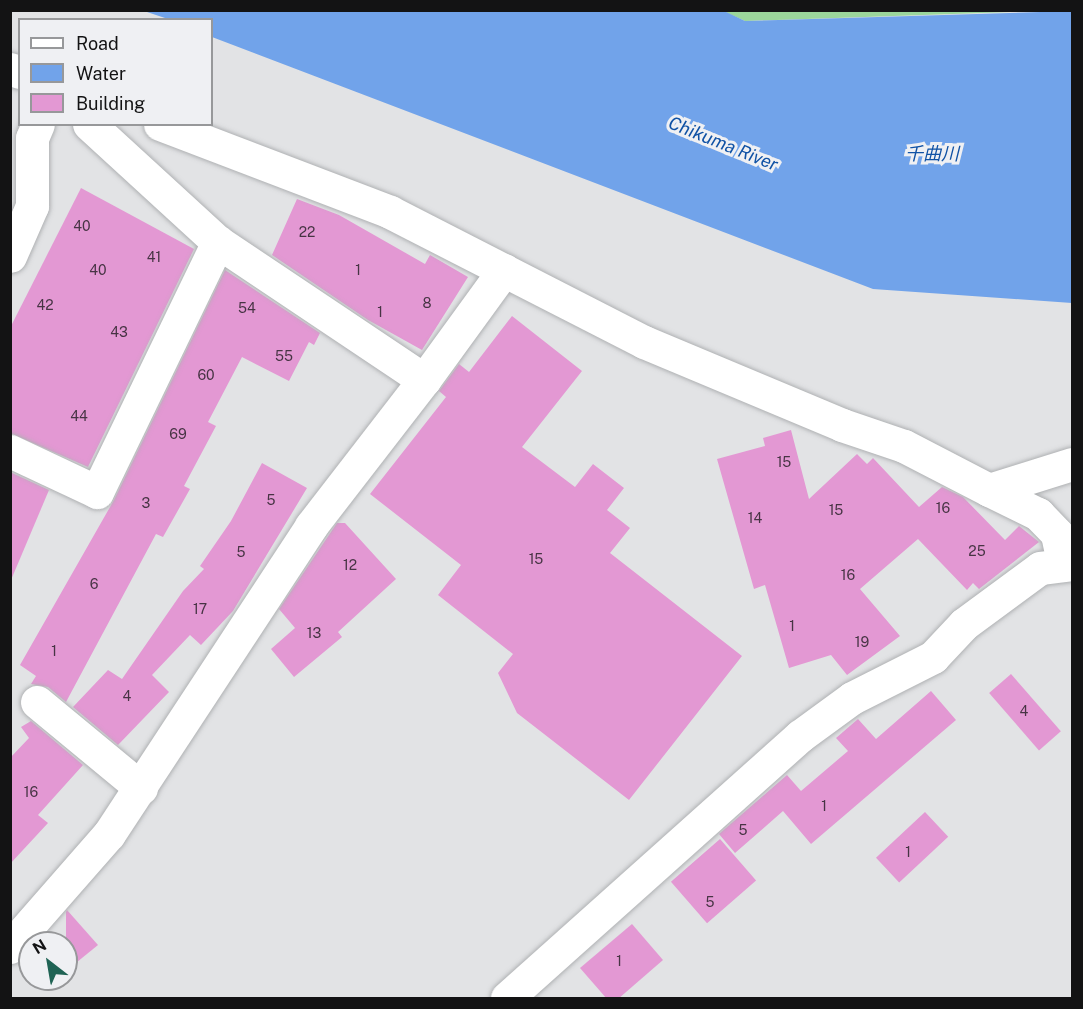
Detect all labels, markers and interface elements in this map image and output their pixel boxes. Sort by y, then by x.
legend [18,18,213,126]
text: Road [76,33,119,54]
text: Water [76,63,126,84]
text: Building [76,93,145,114]
water label: Chikuma River [665,112,781,176]
water label: 千曲川 [905,143,959,165]
house number: 40 [73,218,91,234]
house number: 22 [299,224,315,240]
house number: 41 [147,249,161,265]
house number: 40 [89,262,107,278]
house number: 1 [355,262,361,278]
house number: 8 [422,295,432,311]
house number: 42 [36,297,54,313]
house number: 54 [238,300,256,316]
house number: 1 [377,304,383,320]
house number: 43 [110,324,128,340]
house number: 55 [275,348,293,364]
house number: 60 [197,367,215,383]
house number: 44 [70,408,88,424]
house number: 69 [169,426,187,442]
house number: 15 [777,454,791,470]
house number: 5 [267,492,275,508]
house number: 3 [142,495,150,511]
house number: 16 [936,500,950,516]
house number: 15 [829,502,843,518]
house number: 14 [748,510,762,526]
house number: 25 [968,543,986,559]
house number: 5 [237,544,245,560]
house number: 15 [529,551,543,567]
house number: 12 [343,557,357,573]
house number: 16 [841,567,855,583]
house number: 6 [90,576,98,592]
house number: 17 [193,601,207,617]
house number: 1 [789,618,795,634]
house number: 13 [307,625,321,641]
house number: 19 [855,634,869,650]
house number: 1 [51,643,57,659]
house number: 4 [123,688,131,704]
house number: 4 [1020,703,1028,719]
house number: 16 [24,784,38,800]
house number: 1 [821,798,827,814]
house number: 5 [739,822,747,838]
house number: 1 [905,844,911,860]
house number: 5 [706,894,714,910]
north arrow [18,931,78,991]
text: N [29,935,50,958]
house number: 1 [616,953,622,969]

